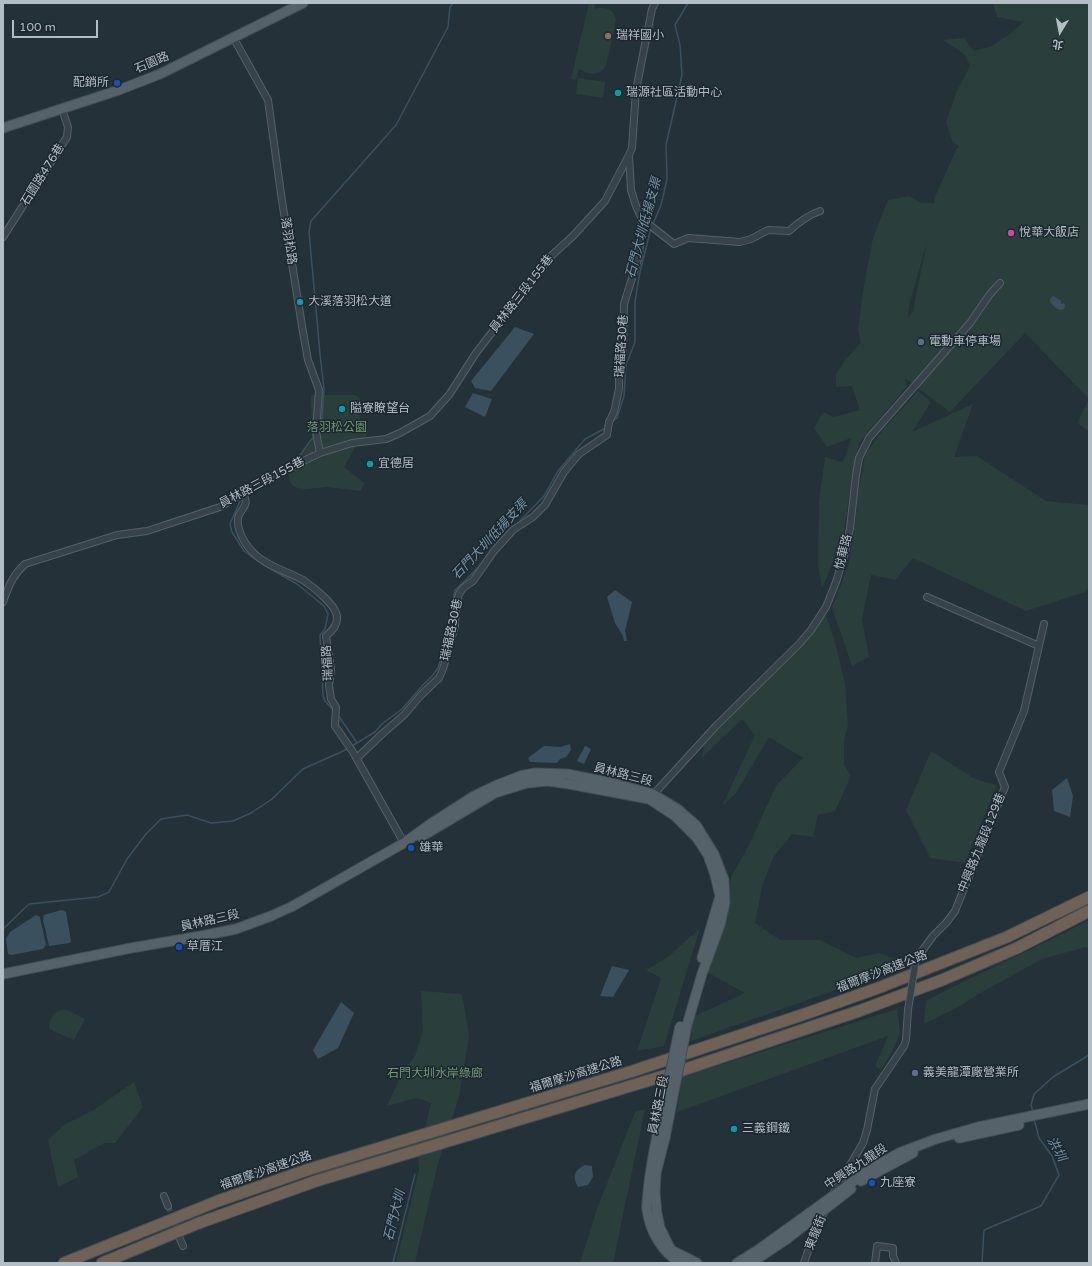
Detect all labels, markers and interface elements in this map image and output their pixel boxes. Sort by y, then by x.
scale bar [14,12,100,38]
north arrow [1040,12,1080,52]
text: 100 m [19,20,56,34]
place label: 瑞祥國小 [616,29,664,43]
marker: 瑞祥國小 [603,31,613,41]
text: 北 [1051,37,1064,52]
street label: 石園路 [133,49,171,77]
place label: 配銷所 [73,76,109,90]
marker: 配銷所 [112,78,122,88]
place label: 瑞源社區活動中心 [626,86,722,100]
marker: 瑞源社區活動中心 [613,88,623,98]
street label: 石園路476巷 [18,141,68,209]
water label: 石門大圳低揚支渠 [623,176,665,280]
street label: 落羽松路 [277,216,299,266]
place label: 悅華大飯店 [1019,226,1079,240]
marker: 悅華大飯店 [1006,228,1016,238]
street label: 員林路三段155巷 [487,252,557,336]
place label: 大溪落羽松大道 [308,295,392,309]
marker: 大溪落羽松大道 [295,297,305,307]
street label: 瑞福路30巷 [613,314,631,378]
place label: 電動車停車場 [929,335,1001,349]
marker: 電動車停車場 [916,337,926,347]
place label: 隘寮瞭望台 [350,402,410,416]
marker: 隘寮瞭望台 [337,404,347,414]
park label: 落羽松公園 [307,421,367,435]
street label: 員林路三段155巷 [217,454,307,512]
place label: 宜德居 [378,457,414,471]
marker: 宜德居 [365,459,375,469]
water label: 石門大圳低揚支渠 [449,497,531,583]
street label: 悅華路 [833,533,855,571]
street label: 瑞福路30巷 [438,598,466,662]
street label: 瑞福路 [320,645,336,681]
street label: 員林路三段 [592,761,654,789]
street label: 中興路九龍段129巷 [955,791,1009,895]
place label: 雄華 [419,841,443,855]
marker: 雄華 [406,843,416,853]
street label: 員林路三段 [179,907,241,935]
place label: 草厝江 [187,940,223,954]
marker: 草厝江 [174,942,184,952]
street label: 福爾摩沙高速公路 [835,948,929,996]
street label: 福爾摩沙高速公路 [528,1054,624,1096]
place label: 義美龍潭廠營業所 [923,1066,1019,1080]
park label: 石門大圳水岸綠廊 [387,1067,483,1081]
marker: 義美龍潭廠營業所 [910,1068,920,1078]
street label: 員林路三段 [646,1074,672,1136]
place label: 三義鋼鐵 [742,1122,790,1136]
marker: 三義鋼鐵 [729,1124,739,1134]
water label: 洪圳 [1043,1134,1069,1164]
street label: 中興路九龍段 [822,1141,890,1193]
street label: 福爾摩沙高速公路 [218,1149,314,1193]
place label: 九座寮 [880,1176,916,1190]
marker: 九座寮 [867,1178,877,1188]
water label: 石門大圳 [381,1189,409,1243]
street label: 東龍街 [803,1214,829,1252]

